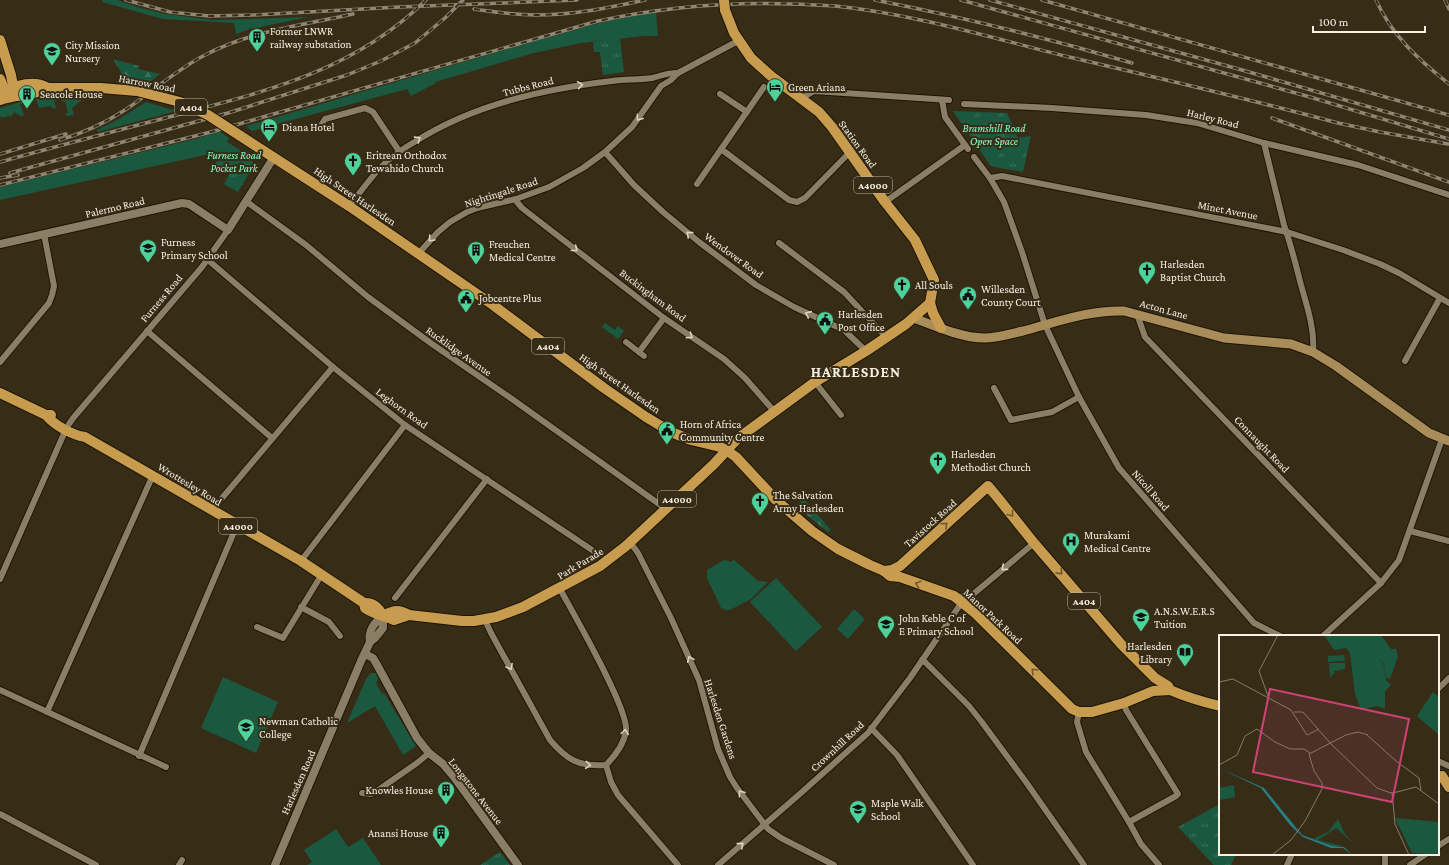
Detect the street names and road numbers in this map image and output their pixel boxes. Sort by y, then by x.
street label: Harrow Road [117,72,177,94]
street label: Tubbs Road [501,74,555,98]
road number: A404 [175,99,207,115]
street label: Harley Road [1185,106,1241,131]
street label: Station Road [837,118,879,170]
street label: High Street Harlesden [311,164,398,229]
street label: Nightingale Road [463,174,540,210]
road number: A4000 [854,177,892,193]
street label: Palermo Road [84,194,146,220]
street label: Minet Avenue [1197,198,1259,222]
street label: Wendover Road [702,230,766,280]
street label: Buckingham Road [617,266,689,325]
street label: Furness Road [138,271,185,324]
street label: Acton Lane [1139,297,1189,321]
street label: Rucklidge Avenue [423,324,494,379]
road number: A404 [532,338,564,354]
street label: High Street Harlesden [577,351,663,416]
street label: Leghorn Road [373,385,430,432]
street label: Connaught Road [1231,413,1292,476]
street label: Wrottesley Road [155,460,224,509]
street label: Nicoll Road [1130,467,1172,513]
road number: A4000 [658,491,696,507]
street label: Tavistock Road [901,496,959,550]
road number: A4000 [219,518,257,534]
street label: Park Parade [555,545,605,581]
street label: Manor Park Road [961,586,1025,646]
road number: A404 [1068,593,1100,609]
street label: Harlesden Gardens [702,678,740,760]
street label: Crownhill Road [808,718,866,774]
street label: Harlesden Road [278,748,318,816]
street label: Longstone Avenue [446,756,506,827]

